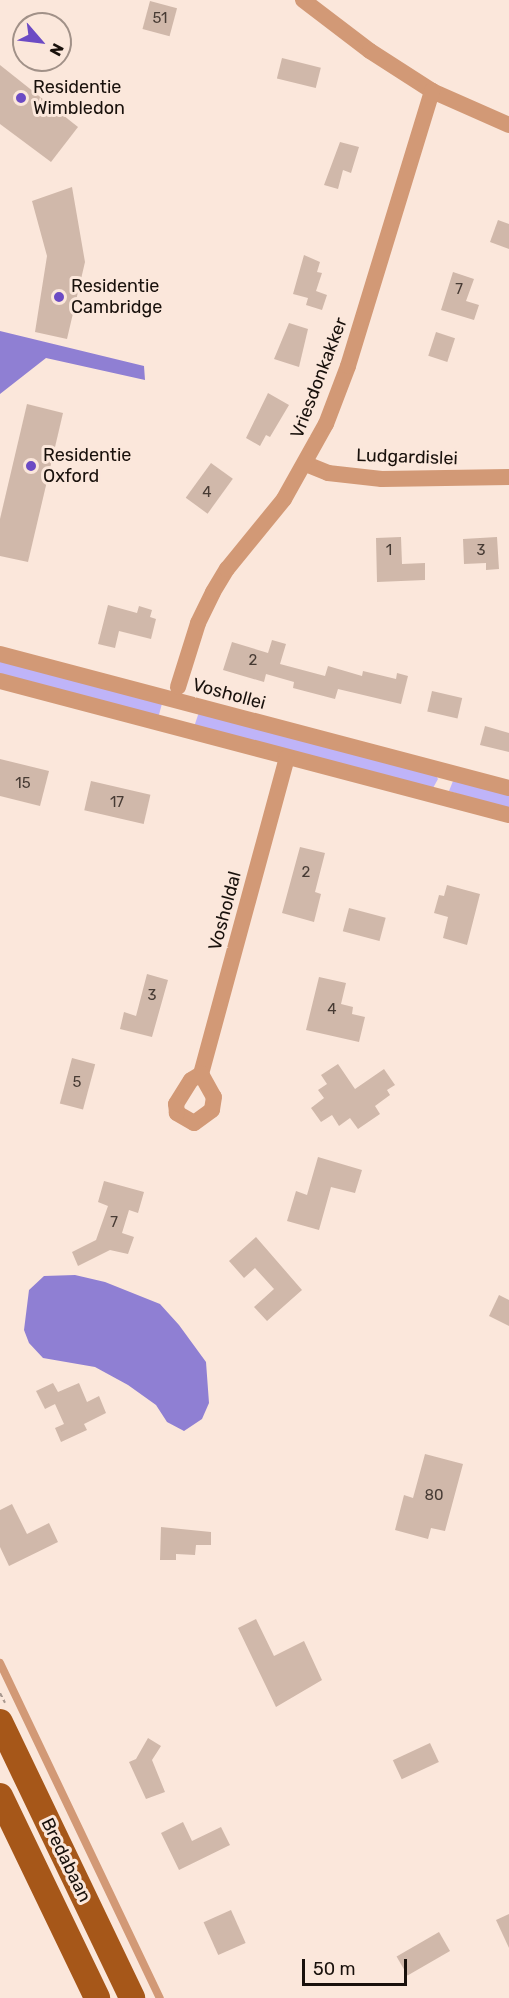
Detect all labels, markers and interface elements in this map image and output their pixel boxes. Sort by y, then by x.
house number: 51 [152,10,168,28]
north arrow [12,12,72,72]
text: N [45,40,68,59]
place label: Residentie Wimbledon [33,77,125,119]
marker: Residentie Wimbledon [14,91,28,105]
place label: Residentie Cambridge [71,276,162,318]
house number: 7 [455,281,463,299]
marker: Residentie Cambridge [52,290,66,304]
street label: Vriesdonkakker [286,315,352,441]
street label: Ludgardislei [356,444,458,470]
place label: Residentie Oxford [43,445,131,488]
marker: Residentie Oxford [24,459,38,473]
house number: 4 [202,484,212,502]
house number: 1 [386,542,392,560]
house number: 3 [476,542,486,560]
house number: 2 [249,652,257,670]
street label: Voshollei [190,674,268,714]
house number: 15 [15,775,31,793]
house number: 17 [110,794,124,812]
house number: 2 [302,864,310,882]
street label: Vosholdal [204,869,246,953]
house number: 3 [147,987,157,1005]
house number: 4 [327,1001,337,1019]
house number: 5 [73,1074,81,1092]
house number: 7 [110,1214,118,1232]
house number: 80 [424,1487,444,1505]
street label: Bredabaan [36,1814,96,1906]
scale bar [305,1947,410,1985]
text: 50 m [313,1958,356,1980]

